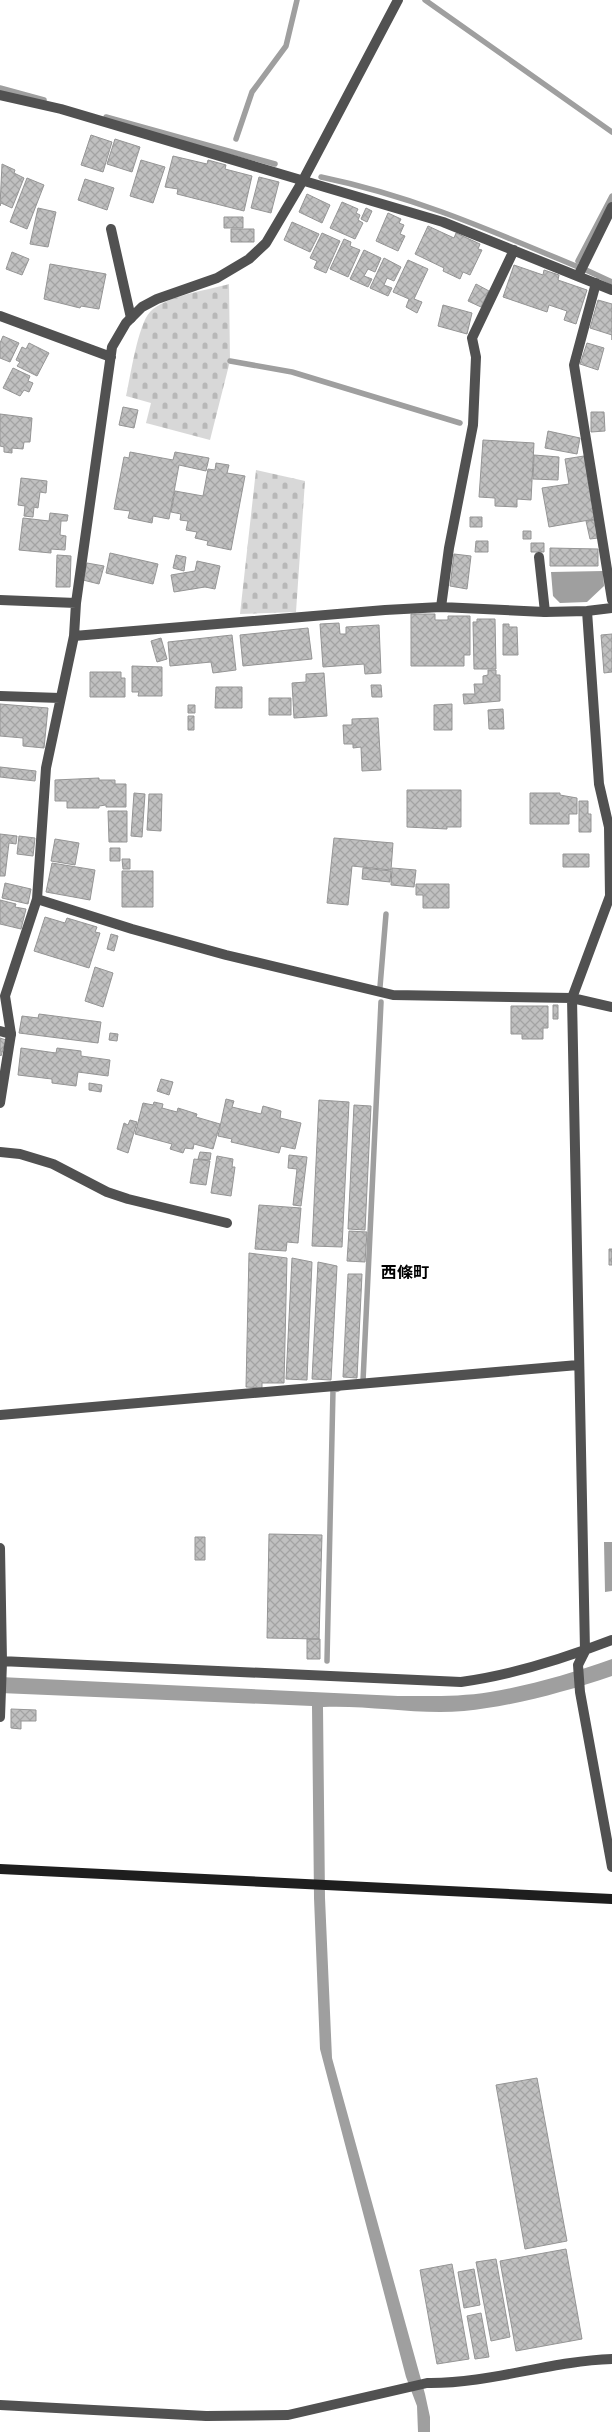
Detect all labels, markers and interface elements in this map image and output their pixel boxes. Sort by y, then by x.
district label: 西條町 [381,1264,429,1284]

